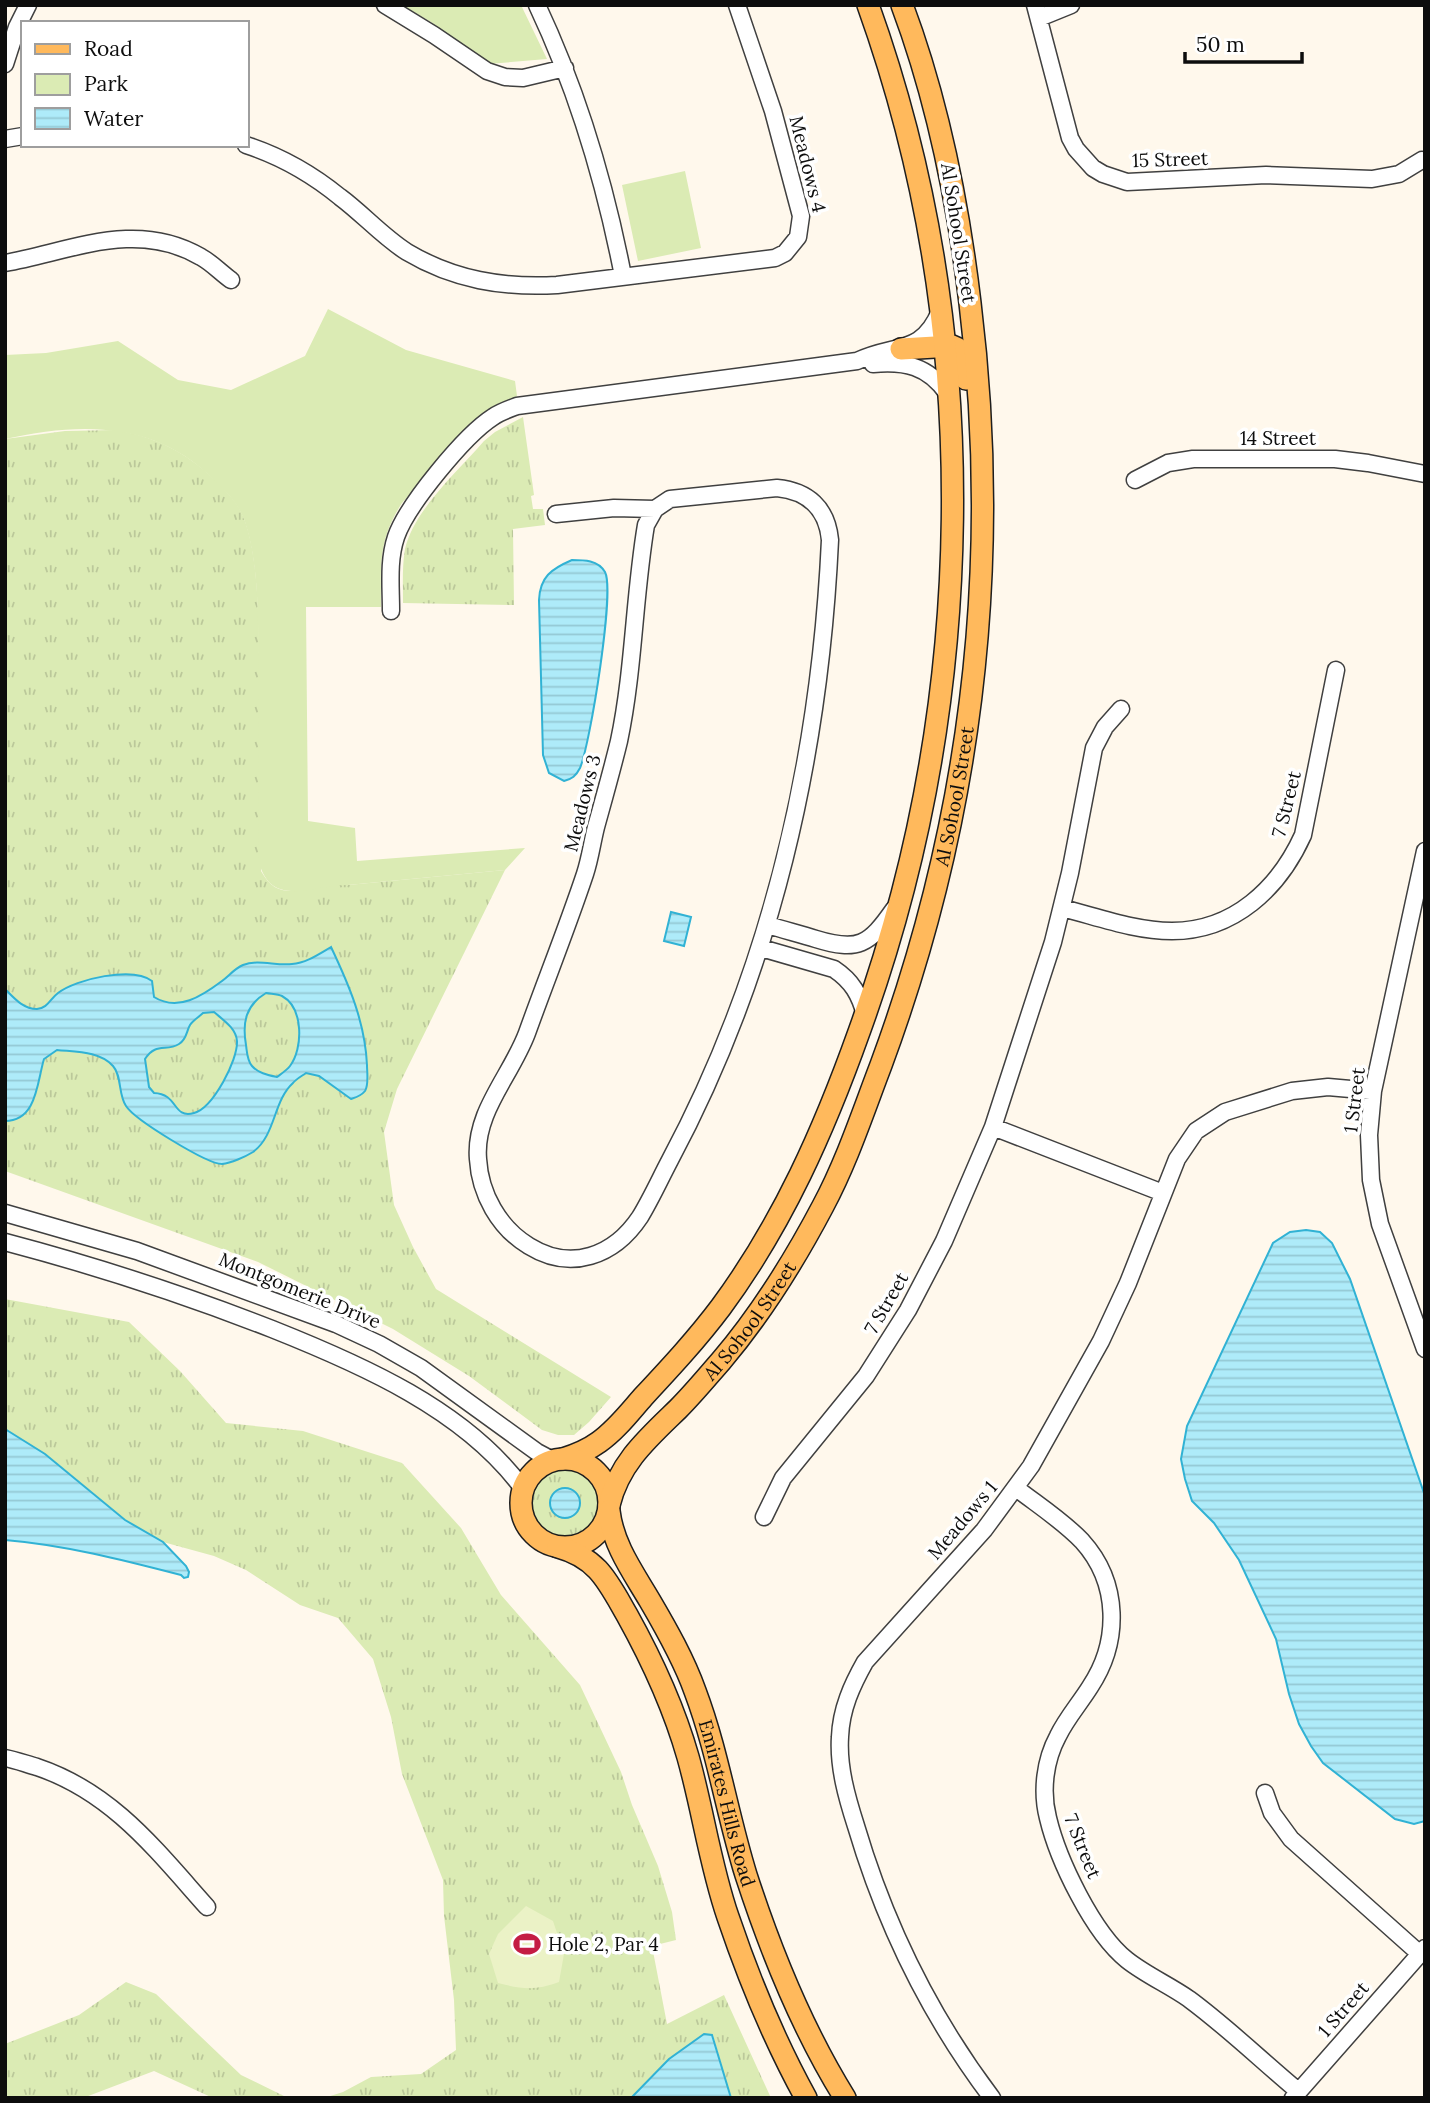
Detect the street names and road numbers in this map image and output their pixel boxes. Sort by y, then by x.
street label: Meadows 4 [784,113,832,215]
street label: 15 Street [1132,146,1209,172]
street label: Al Sohool Street [936,160,982,305]
street label: 14 Street [1240,426,1317,450]
street label: Al Sohool Street [929,724,979,869]
street label: Meadows 3 [558,752,606,854]
street label: 7 Street [1266,768,1306,840]
street label: 1 Street [1338,1065,1370,1134]
street label: Montgomerie Drive [216,1247,384,1333]
street label: Al Sohool Street [697,1256,801,1386]
street label: 7 Street [859,1267,914,1338]
street label: Meadows 1 [922,1476,1002,1564]
street label: Emirates Hills Road [693,1717,761,1890]
street label: 7 Street [1059,1810,1107,1882]
street label: 1 Street [1312,1976,1374,2042]

